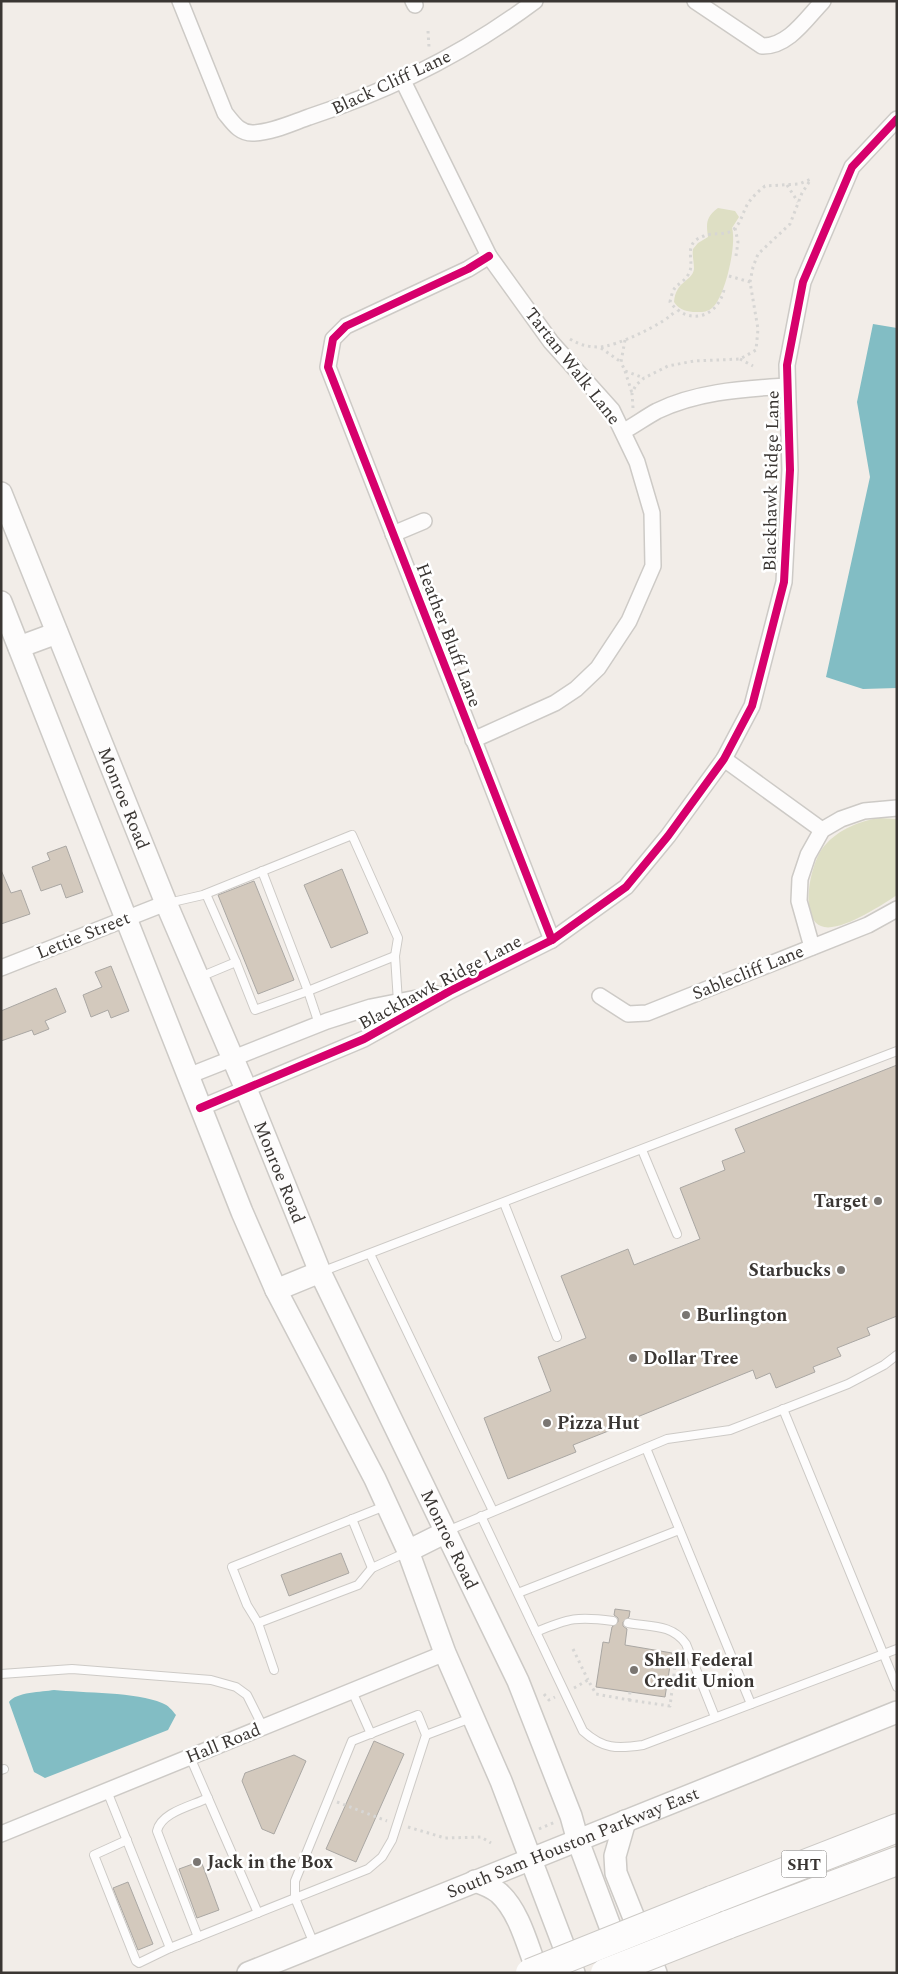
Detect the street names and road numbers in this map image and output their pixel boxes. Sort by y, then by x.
street label: Black Cliff Lane [327,43,455,122]
street label: Tartan Walk Lane [518,302,627,431]
street label: Blackhawk Ridge Lane [756,390,787,572]
street label: Heather Bluff Lane [409,559,488,711]
street label: Monroe Road [91,743,156,854]
street label: Lettie Street [32,904,134,967]
street label: Blackhawk Ridge Lane [354,928,527,1037]
street label: Sablecliff Lane [688,938,808,1007]
street label: Monroe Road [246,1117,312,1227]
street label: Monroe Road [413,1485,485,1594]
street label: Hall Road [182,1716,265,1771]
street label: South Sam Houston Parkway East [443,1780,703,1906]
road number: SHT [782,1850,826,1878]

